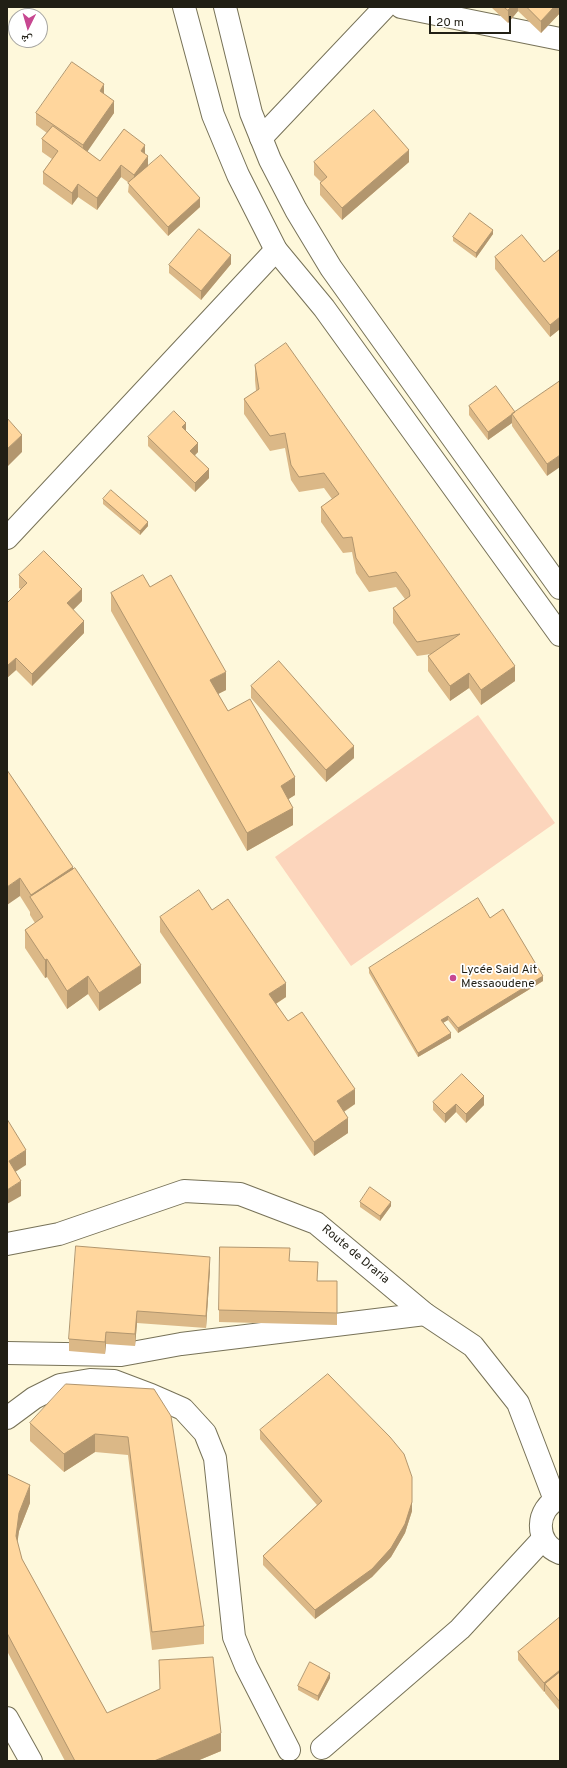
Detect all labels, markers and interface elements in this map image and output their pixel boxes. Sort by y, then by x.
north arrow [8,8,48,48]
scale bar [431,8,513,34]
text: 20 m [436,15,464,31]
text: ش [21,31,33,46]
place label: Lycée Said Ait Messaoudene [461,964,537,992]
marker: Lycée Said Ait Messaoudene [448,973,458,983]
street label: Route de Draria [318,1223,392,1287]

